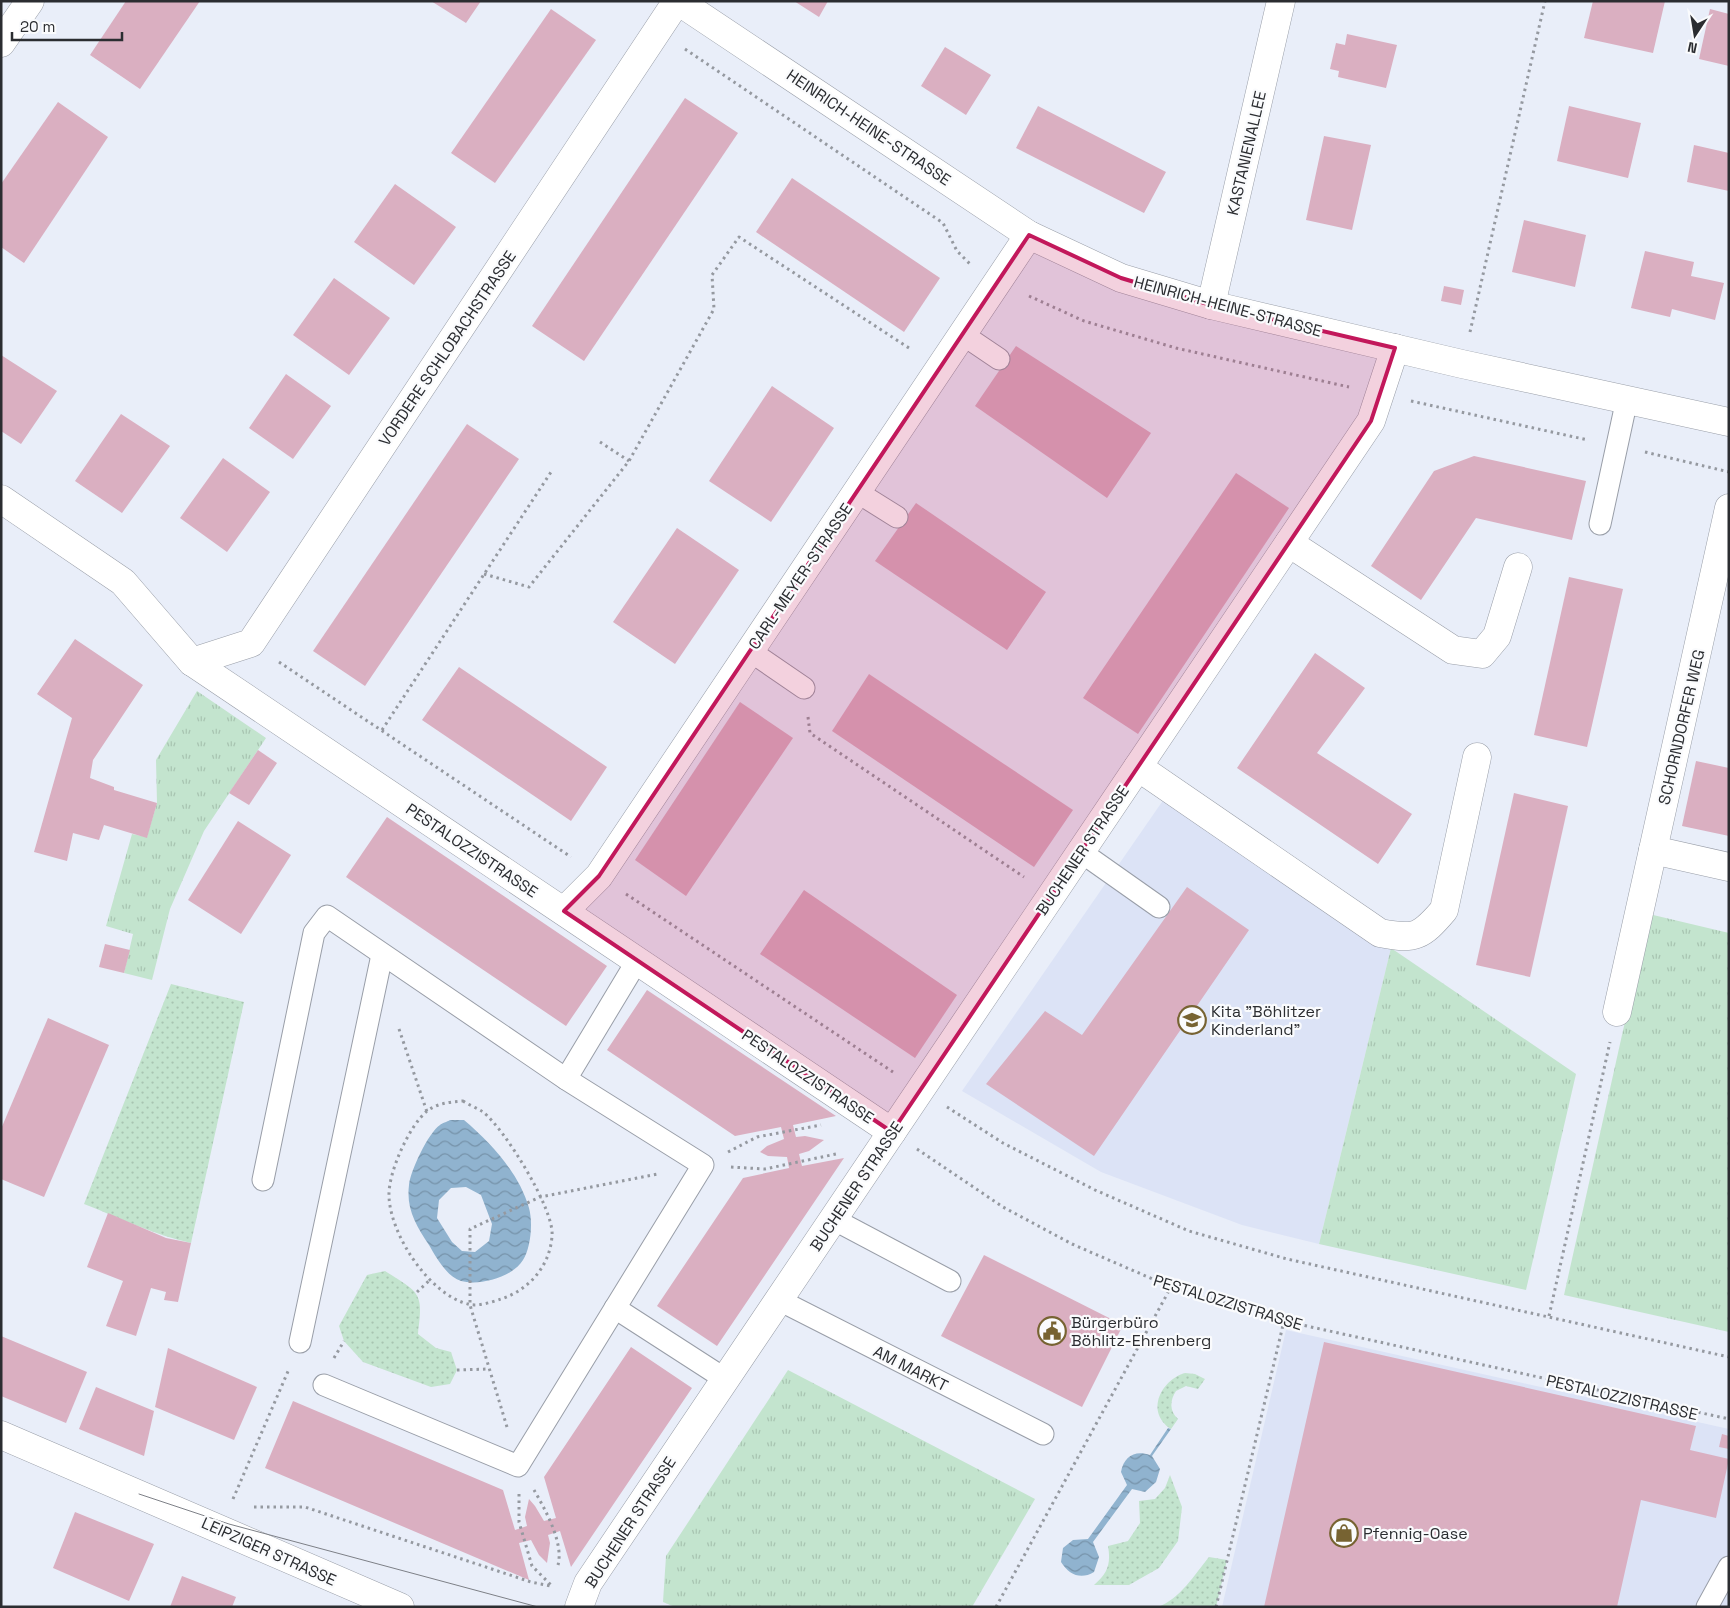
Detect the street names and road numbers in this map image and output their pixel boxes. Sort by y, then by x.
street label: HEINRICH-HEINE-STRASSE [783,65,955,190]
street label: KASTANIENALLEE [1222,89,1271,217]
street label: VORDERE SCHLOBACHSTRASSE [374,247,521,450]
street label: HEINRICH-HEINE-STRASSE [1132,271,1324,342]
street label: CARL-MEYER-STRASSE [744,499,857,654]
street label: SCHORNDORFER WEG [1653,647,1710,807]
street label: BUCHENER STRASSE [1031,781,1134,919]
street label: PESTALOZZISTRASSE [402,798,542,902]
street label: PESTALOZZISTRASSE [738,1024,878,1128]
street label: BUCHENER STRASSE [805,1117,908,1255]
street label: PESTALOZZISTRASSE [1151,1270,1305,1335]
street label: AM MARKT [870,1341,952,1396]
street label: PESTALOZZISTRASSE [1544,1370,1700,1425]
street label: BUCHENER STRASSE [580,1453,681,1592]
street label: LEIPZIGER STRASSE [198,1512,339,1591]

